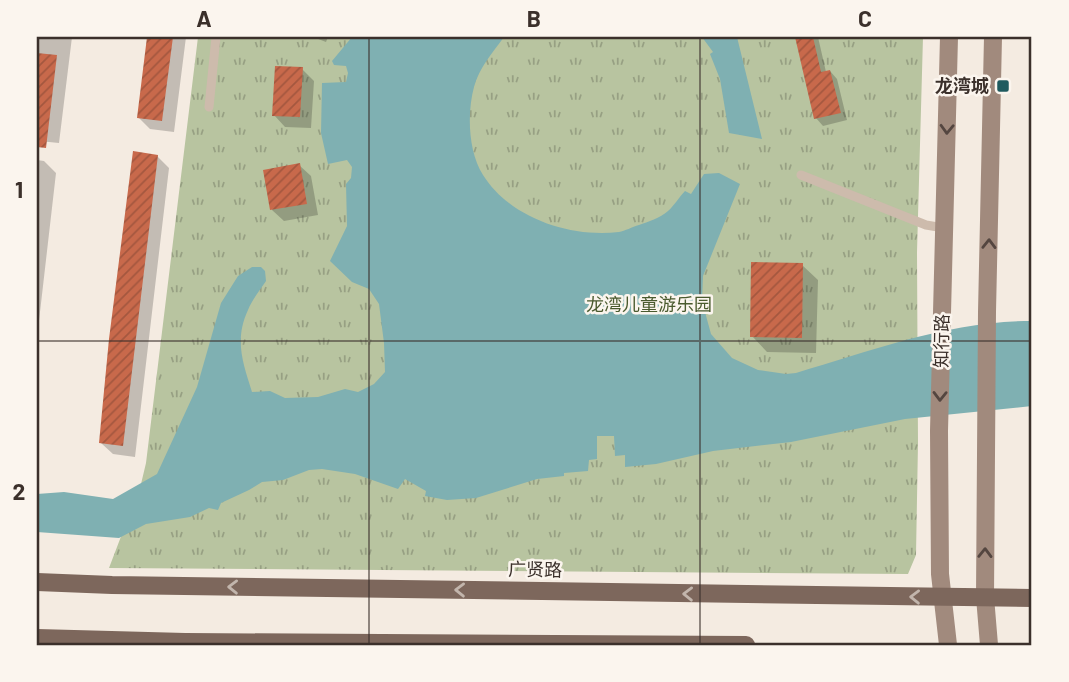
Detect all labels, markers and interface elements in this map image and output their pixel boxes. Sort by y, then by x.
text: A [196,4,212,32]
text: B [527,4,541,32]
text: C [858,4,872,32]
place label: 龙湾城 [935,74,989,96]
marker: 龙湾城 [995,78,1011,94]
one-way arrow [939,124,954,135]
text: 1 [15,175,23,203]
one-way arrow [981,238,996,249]
park label: 龙湾儿童游乐园 [586,293,712,315]
street label: 知行路 [930,314,952,368]
one-way arrow [933,390,948,401]
text: 2 [13,477,25,505]
one-way arrow [977,547,993,557]
street label: 广贤路 [508,558,562,580]
one-way arrow [227,579,237,595]
one-way arrow [454,582,465,598]
one-way arrow [682,586,693,601]
one-way arrow [909,589,920,605]

